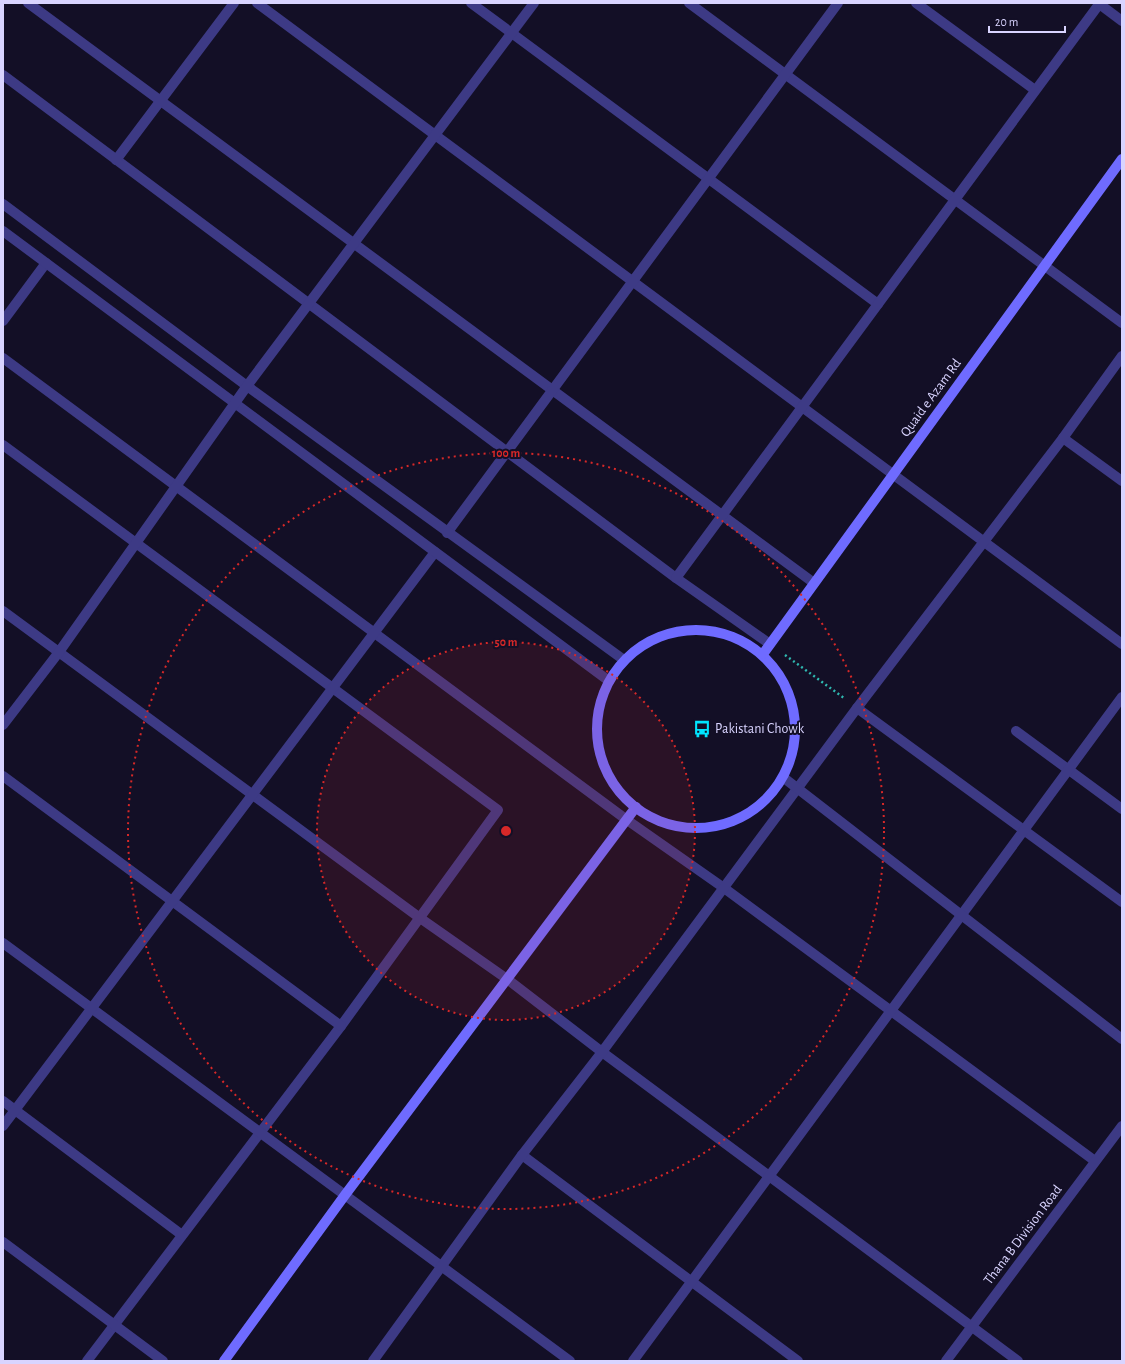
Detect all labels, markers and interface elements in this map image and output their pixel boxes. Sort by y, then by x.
scale bar [989,8,1065,34]
text: 20 m [995,16,1018,28]
street label: Quaid e Azam Rd [898,356,964,440]
text: 100 m [492,447,520,459]
text: 50 m [495,636,518,648]
bus stop icon: Pakistani Chowk [692,719,712,739]
place label: Pakistani Chowk [715,722,805,736]
centre of rings [499,824,513,838]
street label: Thana B Division Road [981,1183,1065,1287]

